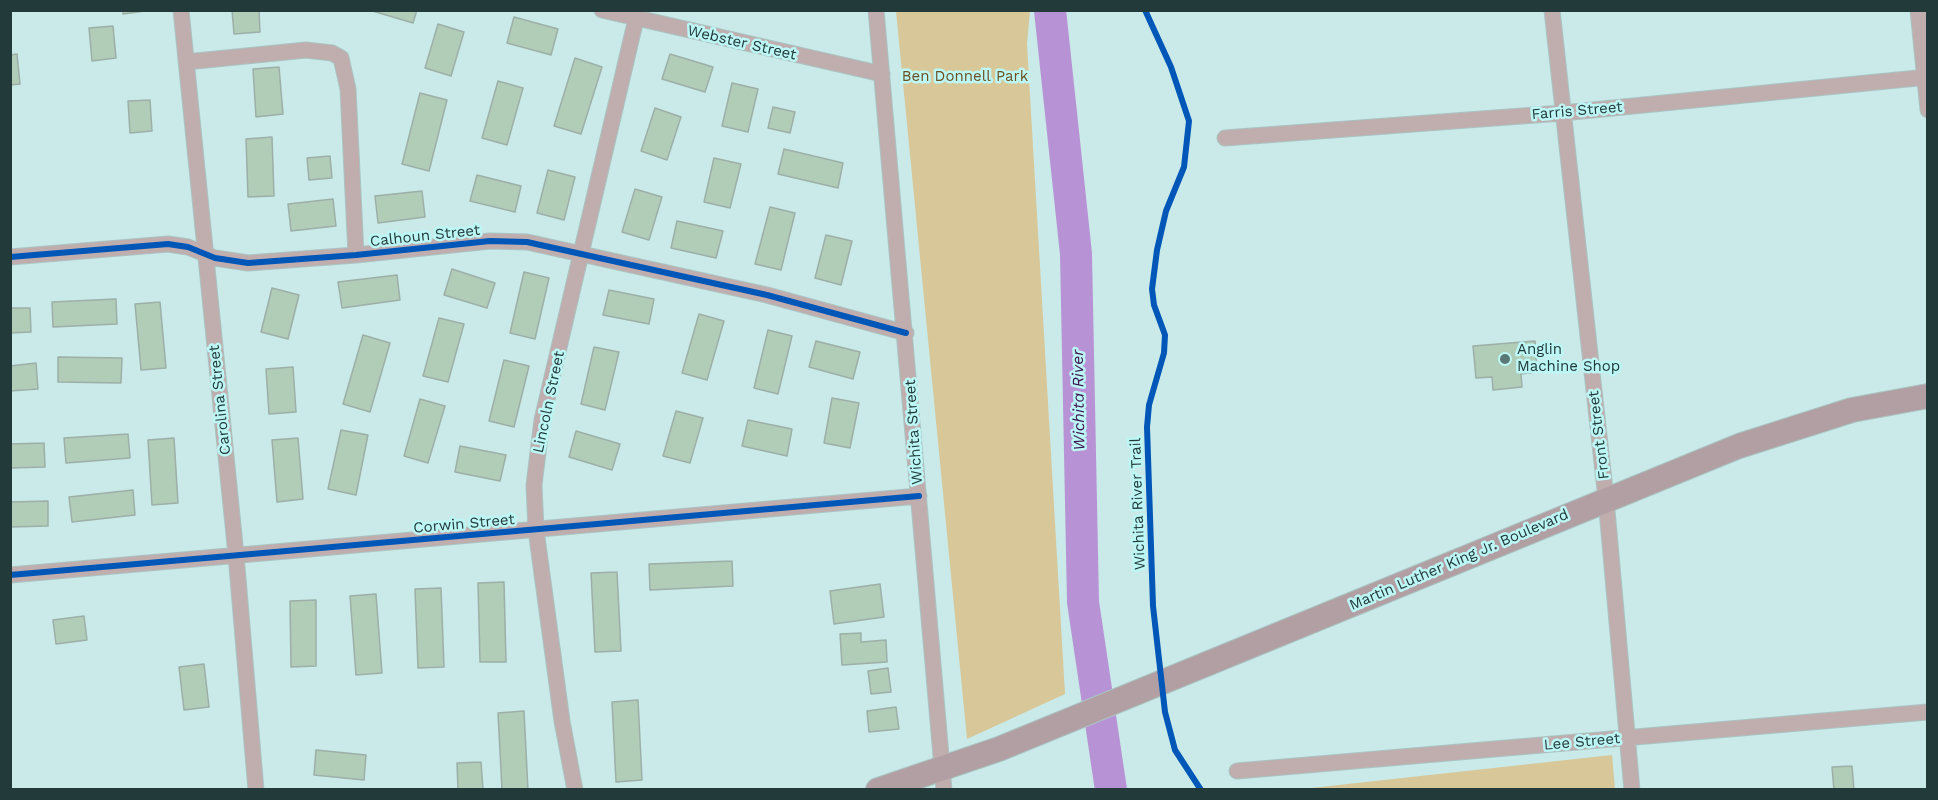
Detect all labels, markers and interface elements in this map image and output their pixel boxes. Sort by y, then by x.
street label: Webster Street [686,22,798,64]
park label: Ben Donnell Park [902,68,1028,86]
street label: Farris Street [1531,98,1623,124]
street label: Calhoun Street [369,221,481,251]
place label: Anglin Machine Shop [1517,341,1620,376]
street label: Carolina Street [205,344,235,456]
street label: Lincoln Street [529,349,569,455]
water label: Wichita River [1069,349,1089,451]
marker: Anglin Machine Shop [1498,352,1512,366]
street label: Wichita Street [901,379,927,485]
street label: Front Street [1585,390,1613,480]
street label: Wichita River Trail [1127,437,1149,571]
street label: Martin Luther King Jr. Boulevard [1347,506,1571,614]
street label: Corwin Street [413,511,515,537]
street label: Lee Street [1543,730,1621,754]

